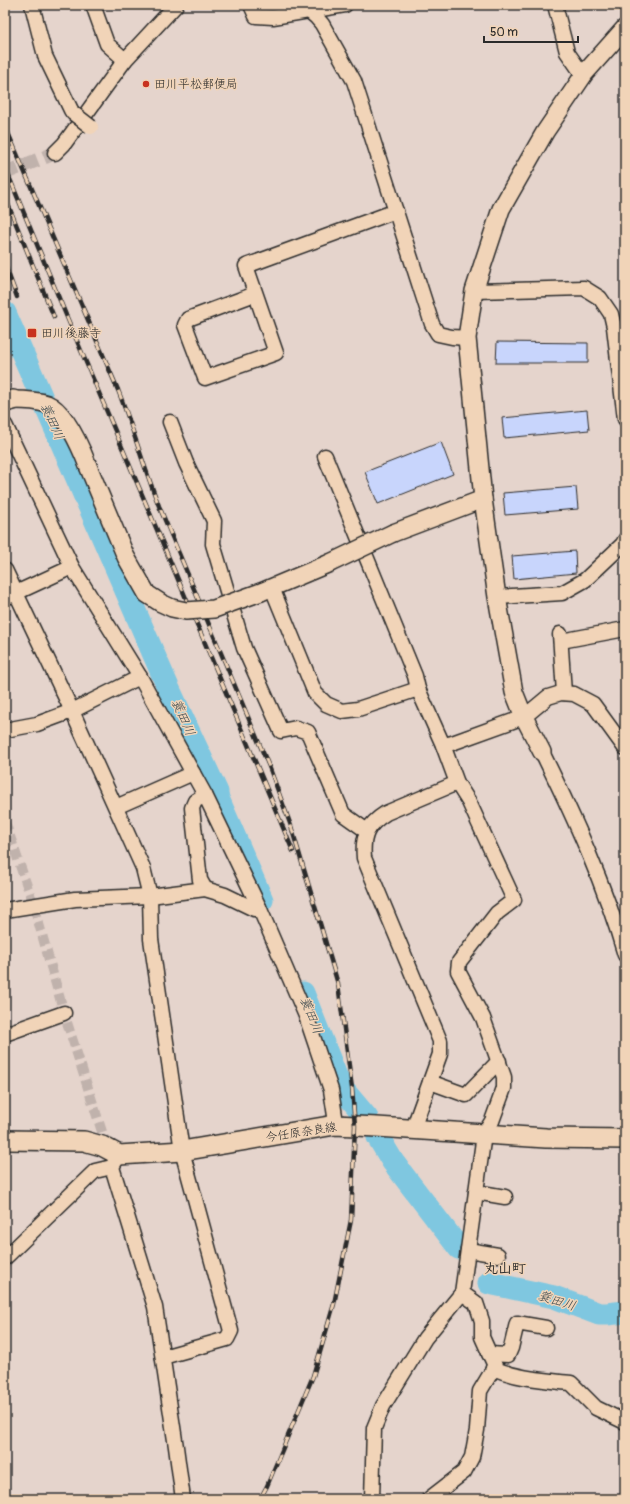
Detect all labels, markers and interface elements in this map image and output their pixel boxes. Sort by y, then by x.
scale bar [484,18,578,44]
text: 50 m [490,25,518,40]
place label: 田川平松郵便局 [154,77,238,92]
marker: 田川平松郵便局 [141,79,151,89]
place label: 田川後藤寺 [41,326,101,341]
marker: 田川後藤寺 [26,327,38,339]
water label: 蓑田川 [37,400,67,442]
water label: 蓑田川 [168,696,198,738]
water label: 蓑田川 [296,994,326,1036]
street label: 今任原奈良線 [264,1119,338,1146]
district label: 丸山町 [484,1260,526,1277]
water label: 蓑田川 [536,1288,578,1314]

